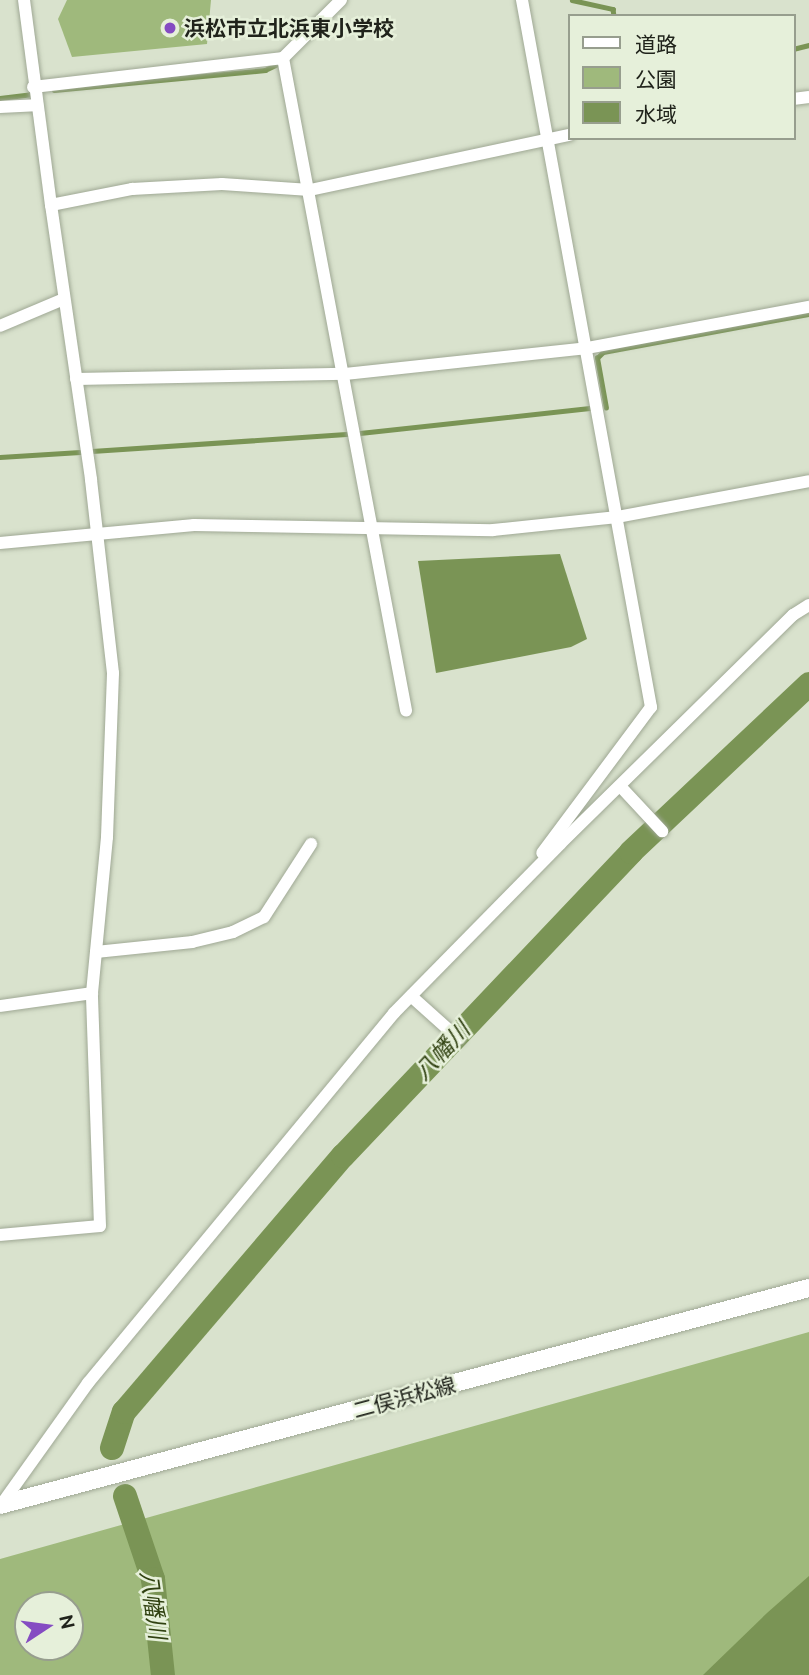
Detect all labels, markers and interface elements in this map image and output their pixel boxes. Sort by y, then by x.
legend [568,14,795,140]
place label: 浜松市立北浜東小学校 [184,15,394,41]
marker: 浜松市立北浜東小学校 [162,20,178,36]
text: 道路 [635,32,677,56]
text: 公園 [635,67,677,91]
text: 水域 [635,102,677,126]
water label: 八幡川 [408,1016,476,1086]
street label: 二俣浜松線 [350,1371,458,1423]
water label: 八幡川 [135,1569,171,1641]
north arrow [14,1591,84,1661]
text: N [55,1612,80,1631]

